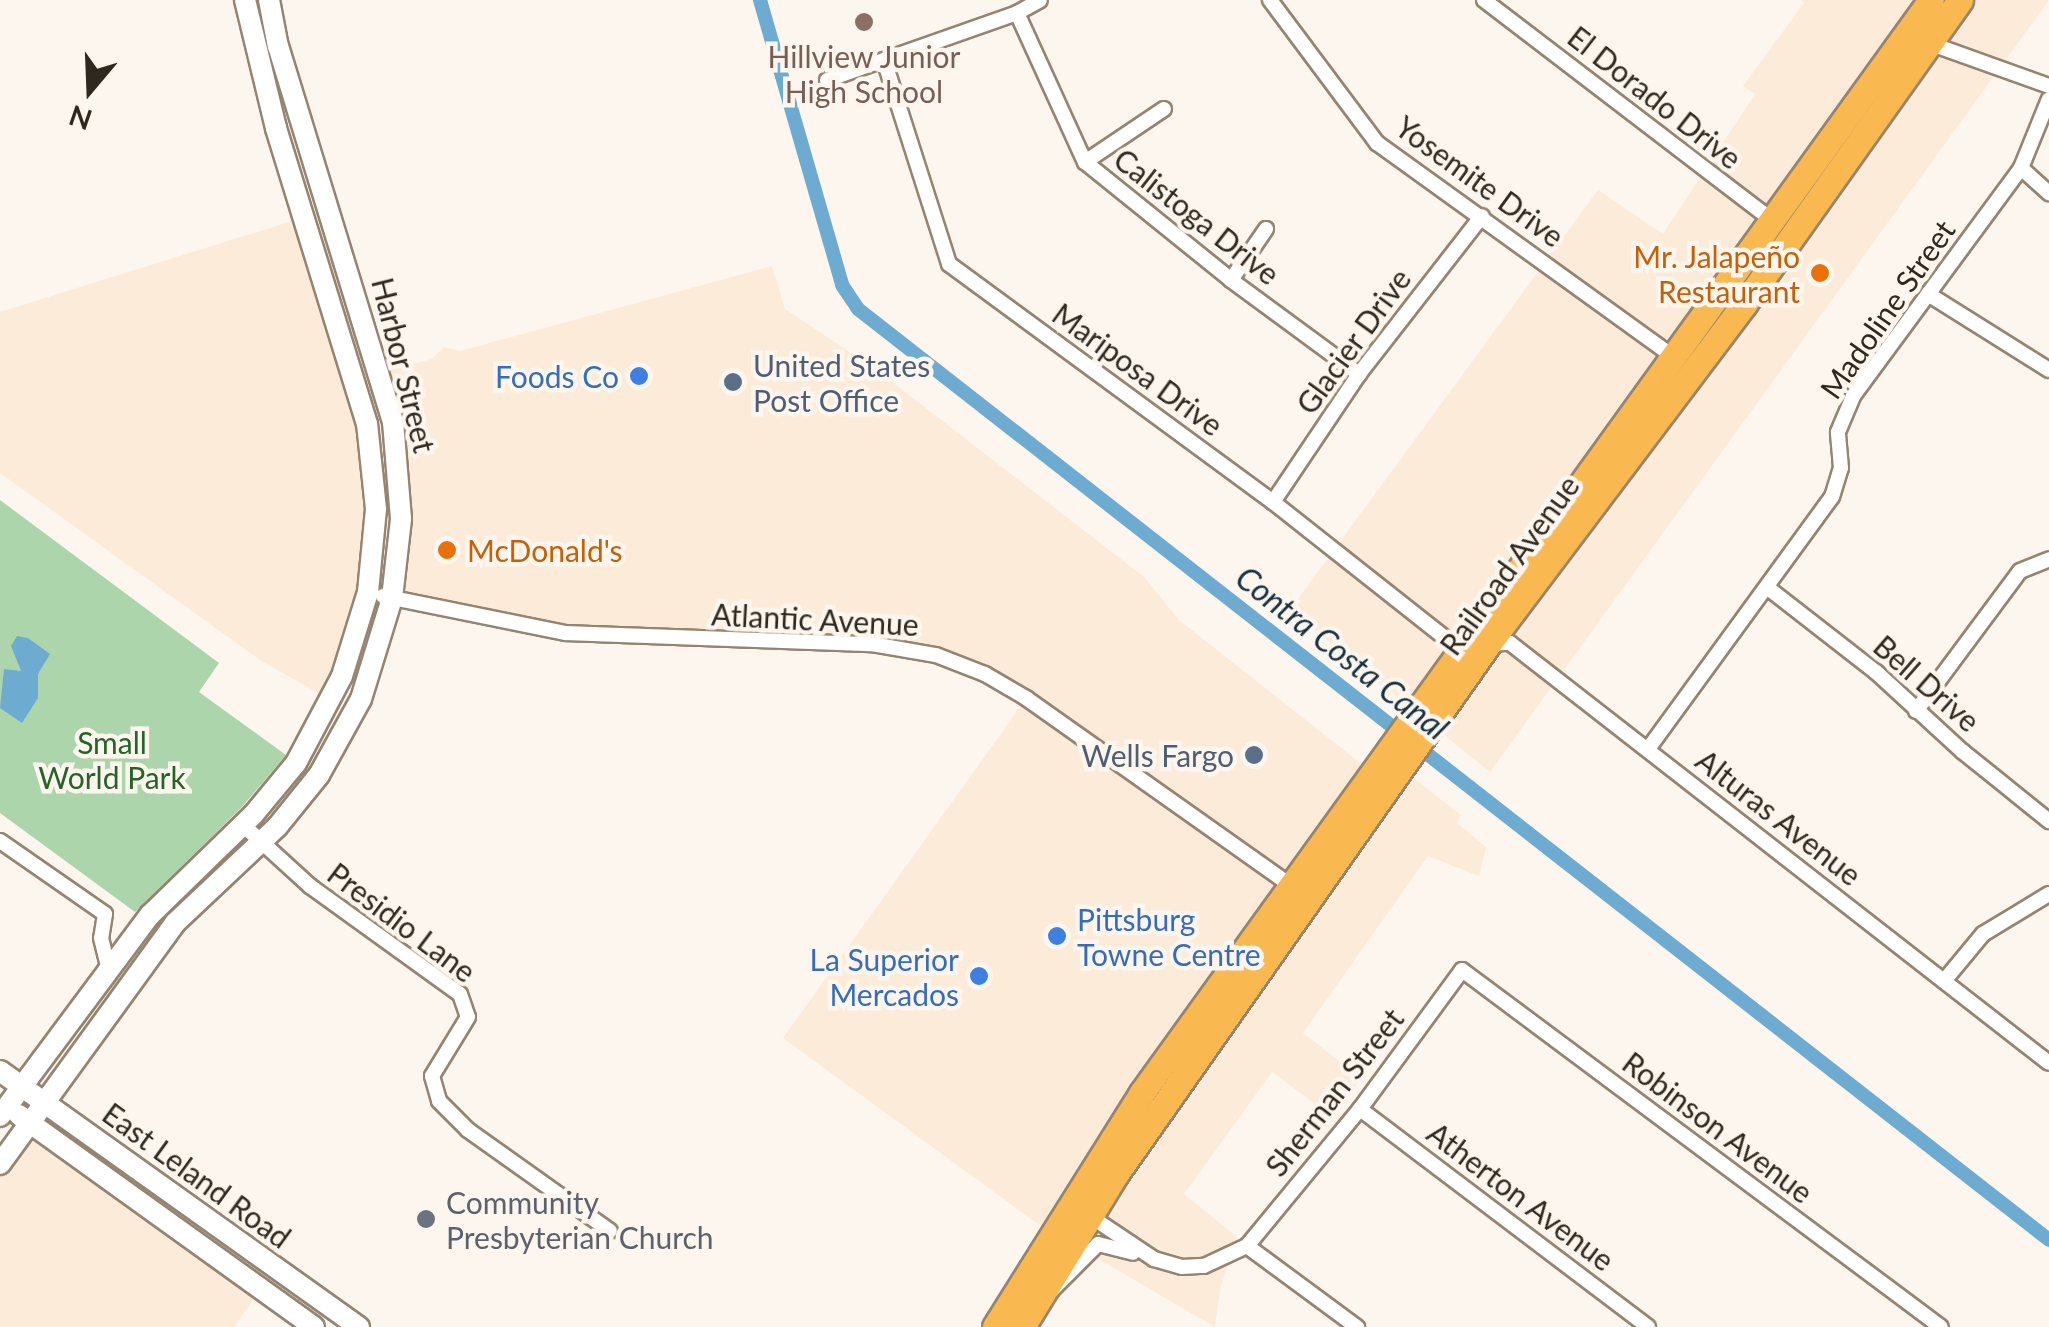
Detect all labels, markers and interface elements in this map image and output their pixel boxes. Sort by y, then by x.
marker: Hillview Junior High School [853,11,875,33]
street label: El Dorado Drive [1561,18,1749,176]
place label: Hillview Junior High School [767,38,961,108]
north arrow [40,40,140,140]
text: N [65,99,96,138]
street label: Yosemite Drive [1389,108,1571,254]
street label: Calistoga Drive [1107,140,1287,292]
street label: Madoline Street [1812,213,1962,405]
place label: Mr. Jalapeño Restaurant [1632,238,1800,308]
street label: Glacier Drive [1288,261,1418,421]
marker: Mr. Jalapeño Restaurant [1809,262,1831,284]
street label: Harbor Street [365,273,443,457]
street label: Mariposa Drive [1046,295,1230,443]
place label: United States Post Office [753,347,930,418]
place label: Foods Co [495,358,619,394]
marker: Foods Co [628,365,650,387]
marker: United States Post Office [722,371,744,393]
street label: Railroad Avenue [1432,468,1586,662]
place label: McDonald's [467,532,623,568]
marker: McDonald's [436,539,458,561]
water label: Contra Costa Canal [1228,558,1456,748]
street label: Atlantic Avenue [710,596,920,642]
street label: Bell Drive [1867,627,1987,739]
park label: Small World Park [38,724,186,794]
place label: Wells Fargo [1081,737,1234,773]
street label: Alturas Avenue [1689,741,1869,893]
marker: Wells Fargo [1243,744,1265,766]
street label: Presidio Lane [321,855,483,989]
place label: Pittsburg Towne Centre [1077,901,1261,972]
marker: Pittsburg Towne Centre [1046,925,1068,947]
place label: La Superior Mercados [810,941,959,1012]
marker: La Superior Mercados [968,965,990,987]
street label: Sherman Street [1257,1001,1411,1183]
street label: Robinson Avenue [1616,1044,1820,1210]
street label: East Leland Road [96,1095,298,1255]
street label: Atherton Avenue [1420,1114,1622,1278]
place label: Community Presbyterian Church [446,1184,714,1254]
marker: Community Presbyterian Church [415,1208,437,1230]

